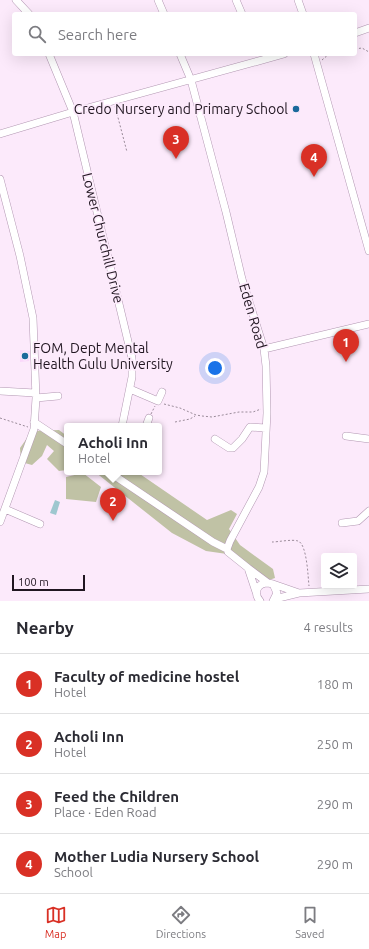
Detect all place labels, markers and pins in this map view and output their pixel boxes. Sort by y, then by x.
place label: Credo Nursery and Primary School [74,101,288,117]
marker: Credo Nursery and Primary School [291,104,301,114]
pin: 3 [163,126,189,159]
pin: 4 [301,144,327,177]
pin: 1 [333,329,359,362]
place label: FOM, Dept Mental Health Gulu University [33,340,173,372]
marker: FOM, Dept Mental Health Gulu University [20,351,30,361]
pin: 2 [100,488,126,521]

